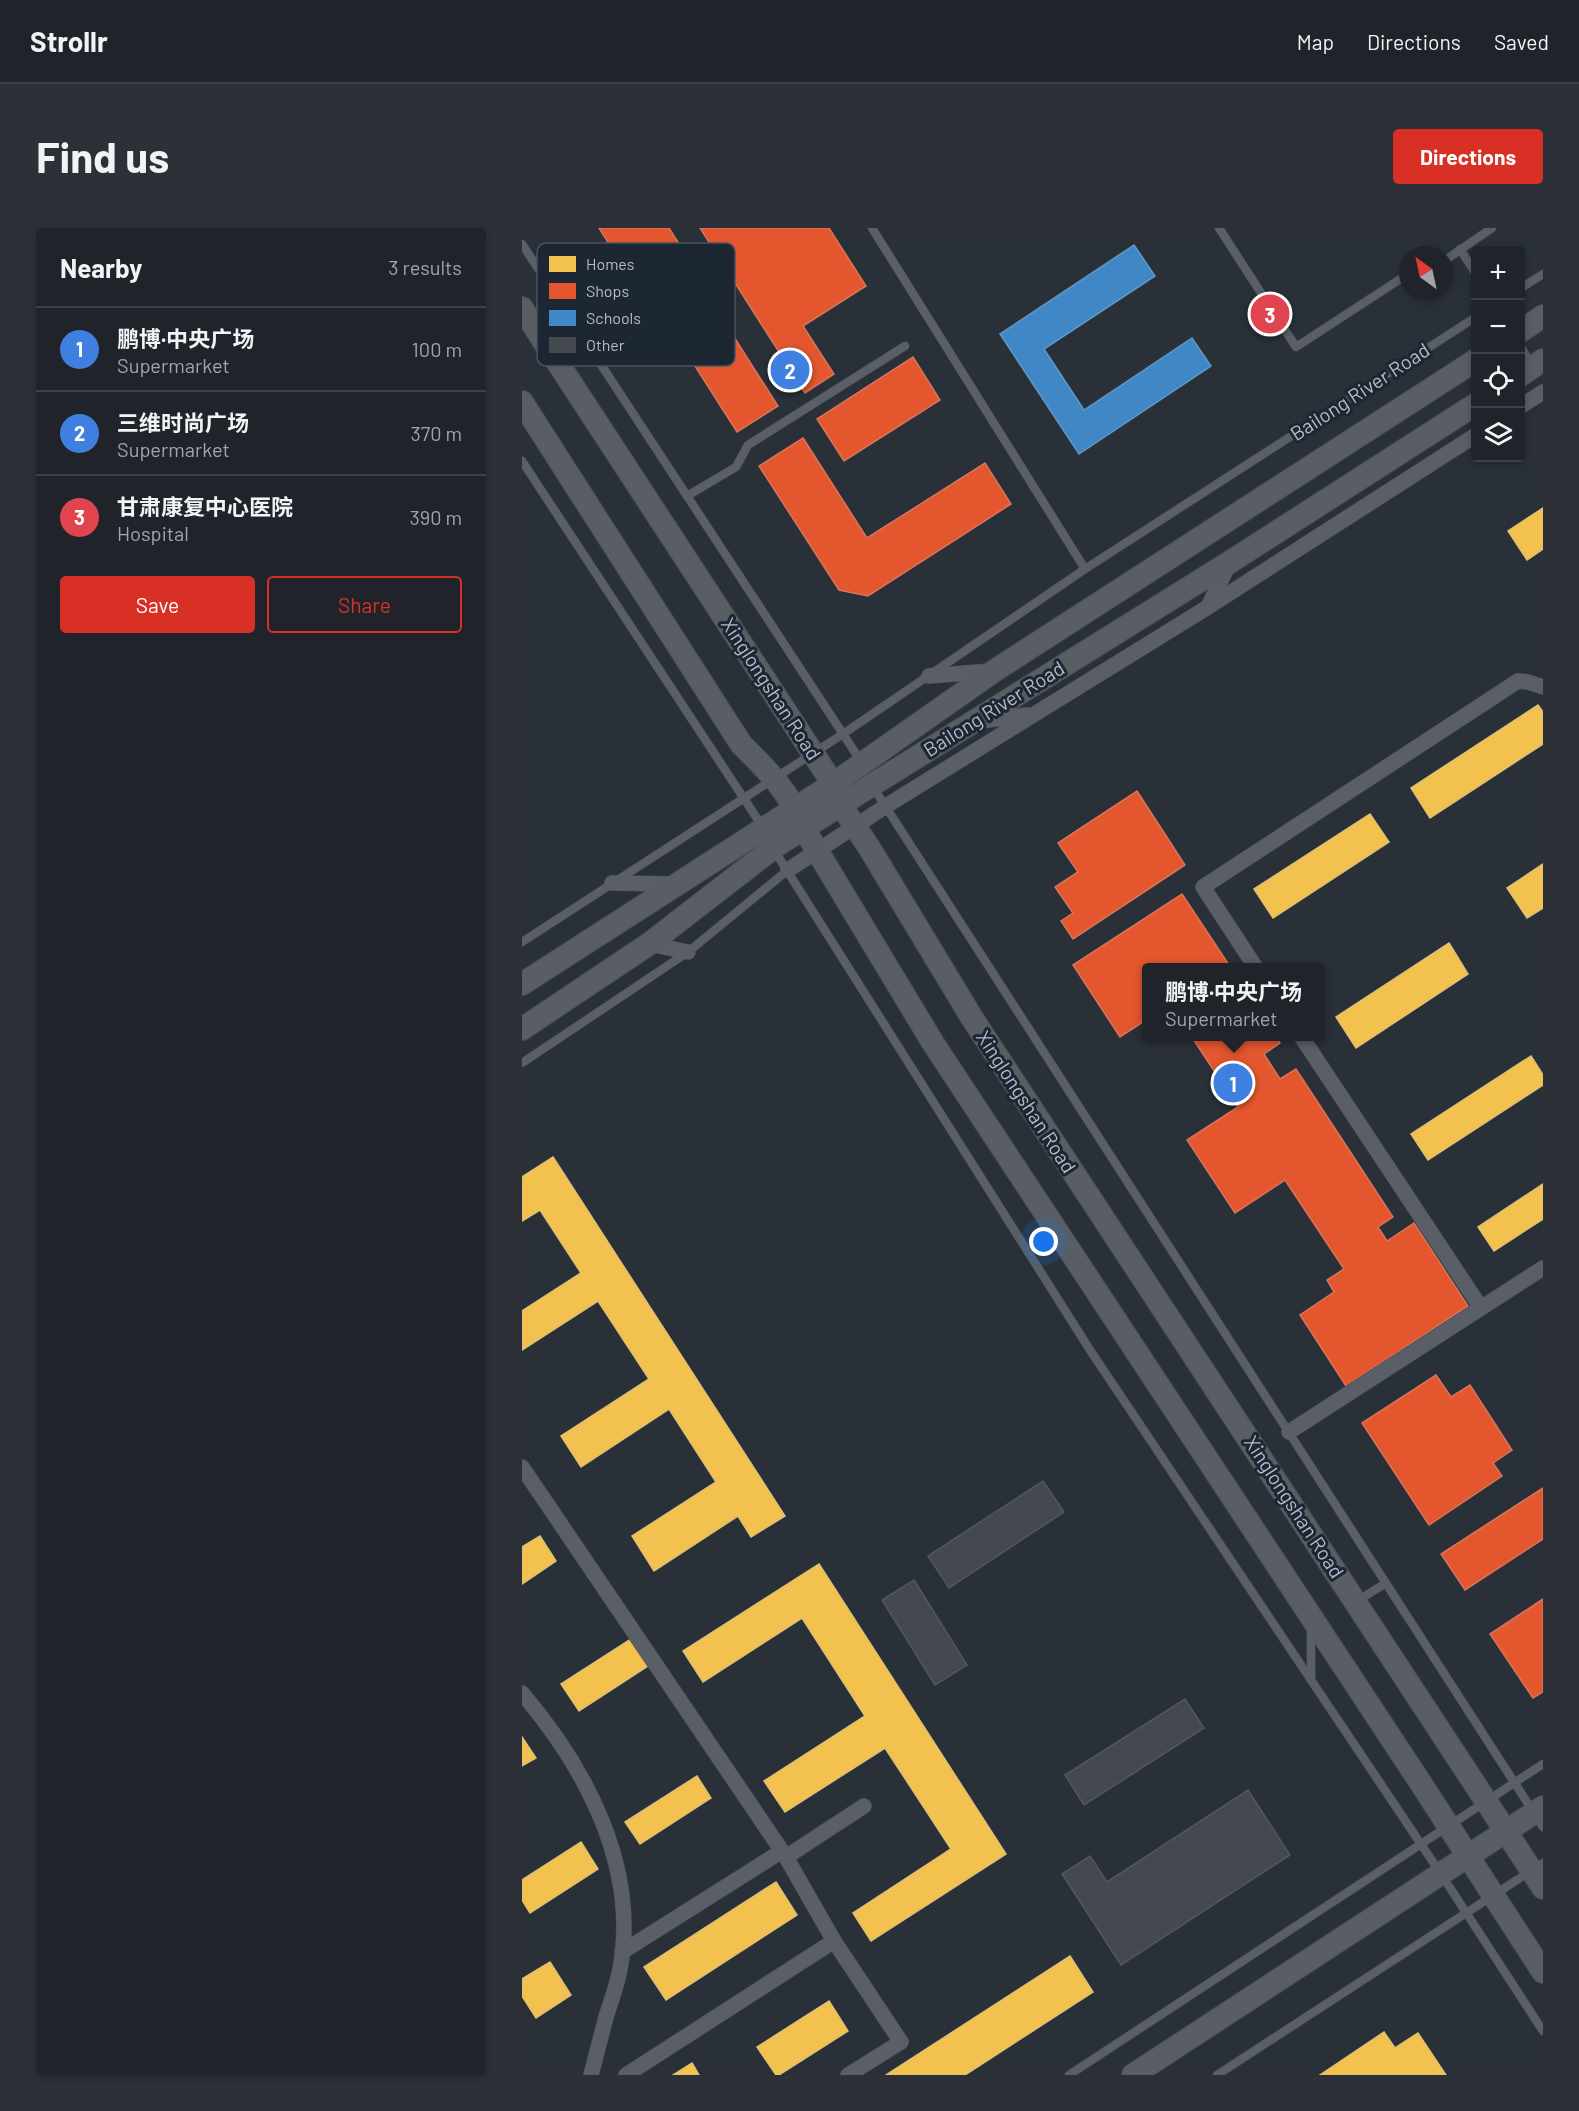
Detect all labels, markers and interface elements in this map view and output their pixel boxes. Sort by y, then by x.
text: Strollr [30,24,108,58]
text: Map [1297,29,1334,54]
text: Directions [1367,29,1461,54]
text: Saved [1494,29,1549,54]
button: Directions [1393,129,1543,184]
text: Find us [36,131,169,181]
legend [537,243,735,366]
north arrow [1399,246,1453,300]
map controls [1471,246,1525,462]
button: + [1471,246,1525,300]
text: Nearby [60,252,142,283]
text: Homes [586,254,634,273]
text: 3 results [388,255,462,279]
text: Shops [586,281,629,300]
pin: 3 [1250,292,1290,337]
button: − [1471,300,1525,354]
text: Schools [586,308,641,327]
text: 鹏博·中央广场 [117,325,254,351]
text: Other [586,335,625,354]
text: 1 [76,337,83,361]
text: 100 m [412,337,462,361]
street label: Bailong River Road [1285,337,1434,445]
pin: 2 [770,348,810,392]
text: Supermarket [117,353,230,377]
button: locate [1471,354,1525,408]
button: layers [1471,408,1525,462]
text: 三维时尚广场 [117,409,249,435]
text: 2 [74,421,85,445]
text: 370 m [410,421,462,445]
text: Supermarket [117,437,230,461]
text: 甘肃康复中心医院 [117,493,293,519]
text: 3 [74,505,85,529]
text: 390 m [409,505,462,529]
text: Hospital [117,521,189,545]
button: Save [60,576,255,633]
button: Share [267,576,462,633]
street label: Xinglongshan Road [717,613,827,764]
street label: Bailong River Road [919,655,1068,761]
popup [1142,963,1325,1041]
text: 鹏博·中央广场 [1165,978,1302,1004]
text: Supermarket [1165,1006,1278,1030]
street label: Xinglongshan Road [972,1026,1082,1177]
pin: 1 [1214,1060,1252,1106]
your location [1029,1227,1058,1256]
street label: Xinglongshan Road [1240,1431,1350,1582]

